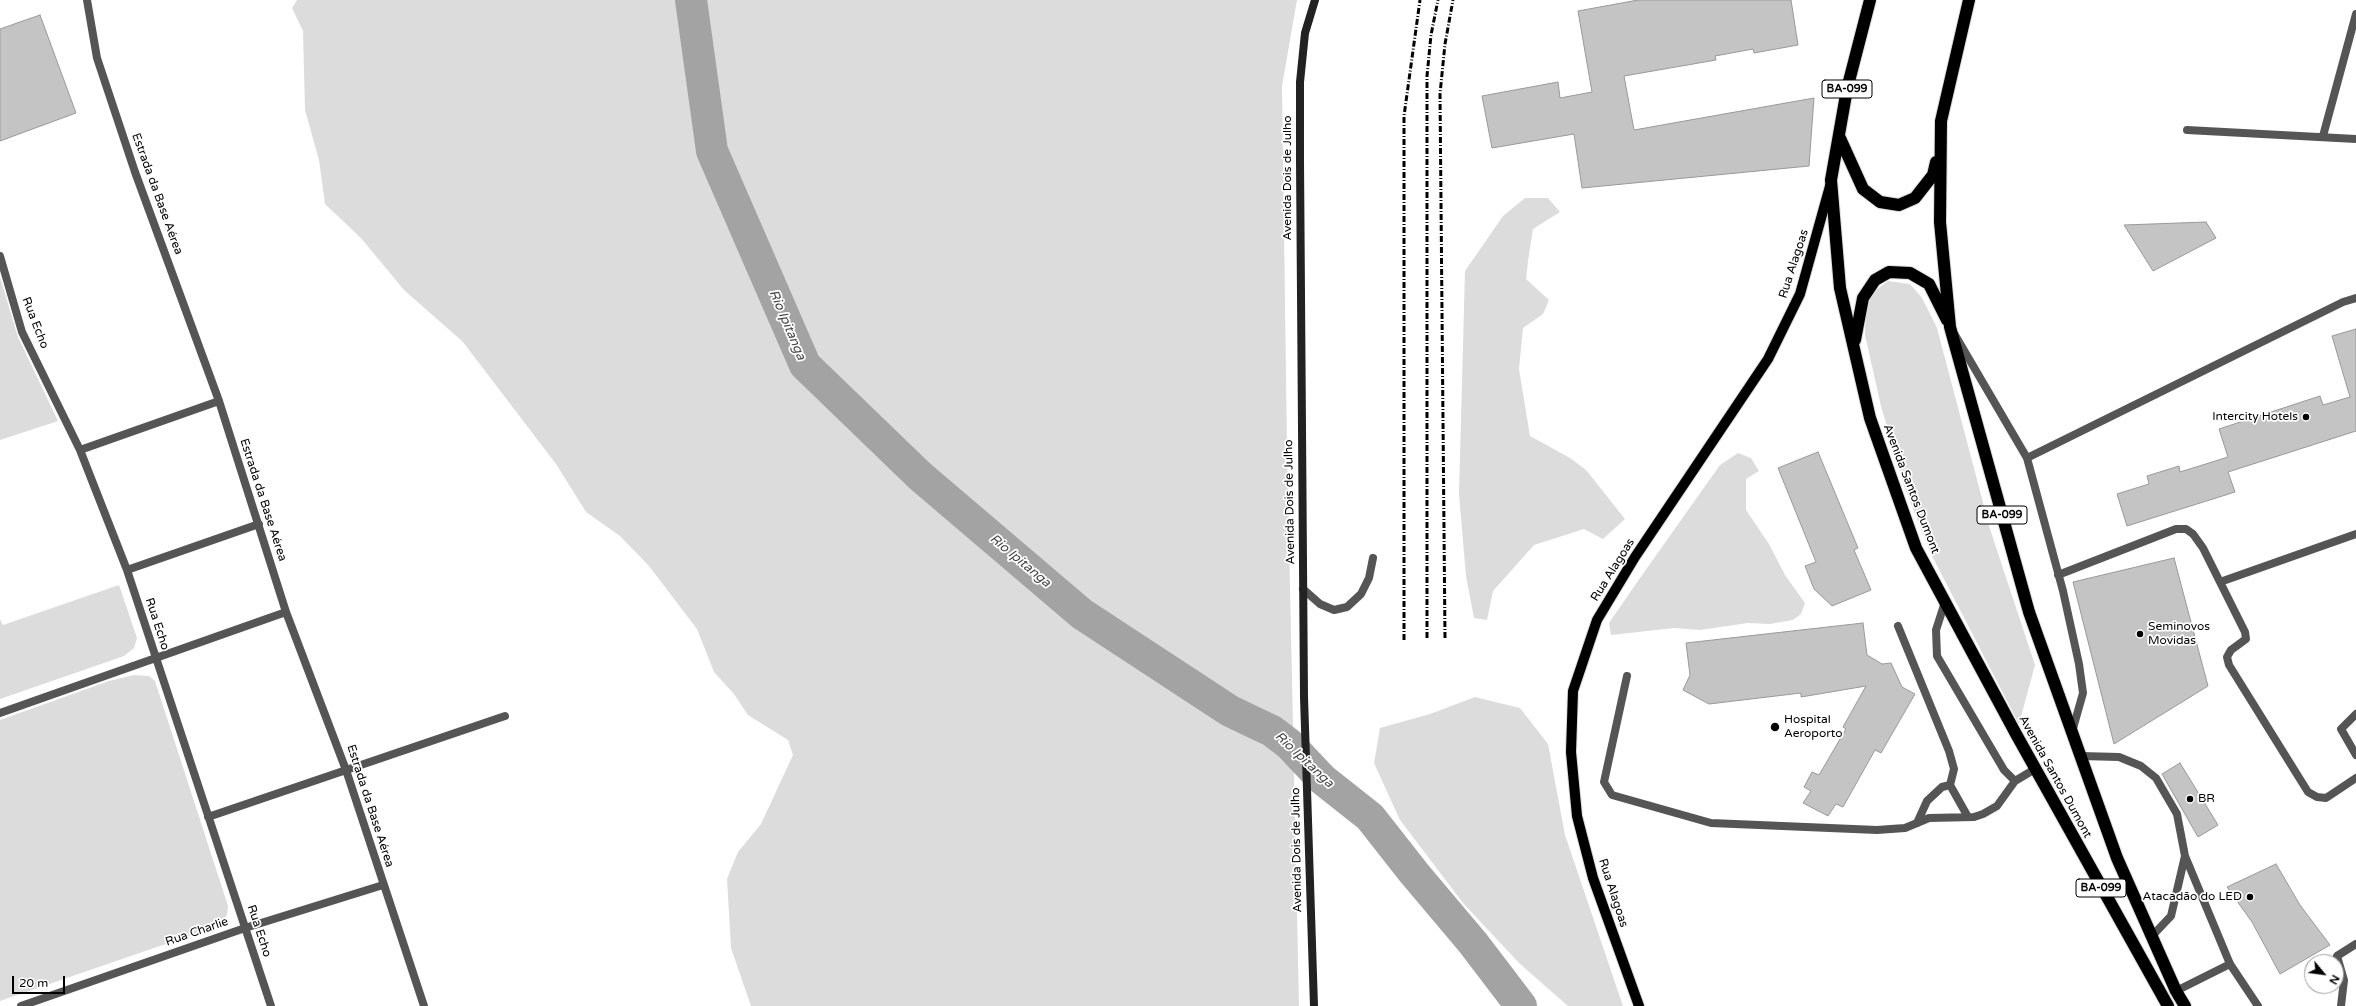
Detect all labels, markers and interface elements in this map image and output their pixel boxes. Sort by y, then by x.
road number: BA-099 [1822,80,1872,98]
street label: Avenida Dois de Julho [1281,115,1295,241]
street label: Estrada da Base Aérea [128,131,186,257]
street label: Rua Alagoas [1776,228,1812,300]
water label: Rio Ipitanga [765,288,809,362]
street label: Rua Echo [19,295,51,351]
place label: Intercity Hotels [2212,410,2298,424]
marker: Intercity Hotels [2301,412,2311,422]
street label: Avenida Santos Dumont [1880,422,1942,556]
street label: Estrada da Base Aérea [236,437,290,563]
street label: Avenida Dois de Julho [1282,439,1298,565]
road number: BA-099 [1977,506,2027,524]
water label: Rio Ipitanga [986,531,1054,591]
street label: Rua Alagoas [1588,536,1638,604]
street label: Rua Echo [142,596,172,652]
place label: Seminovos Movidas [2148,620,2210,648]
marker: Seminovos Movidas [2135,629,2145,639]
place label: Hospital Aeroporto [1784,713,1843,741]
street label: Avenida Santos Dumont [2015,713,2095,841]
marker: Hospital Aeroporto [1769,721,1781,733]
water label: Rio Ipitanga [1271,729,1337,791]
street label: Estrada da Base Aérea [343,743,397,869]
street label: Avenida Dois de Julho [1289,787,1305,913]
place label: BR [2198,792,2215,806]
marker: BR [2185,794,2195,804]
street label: Rua Alagoas [1595,857,1631,929]
road number: BA-099 [2076,879,2126,897]
place label: Atacadão do LED [2143,890,2242,904]
marker: Atacadão do LED [2245,892,2255,902]
street label: Rua Echo [244,903,274,959]
street label: Rua Charlie [164,915,230,949]
north arrow [2304,954,2344,994]
scale bar [14,968,67,994]
text: N [2326,973,2342,987]
text: 20 m [19,976,48,990]

